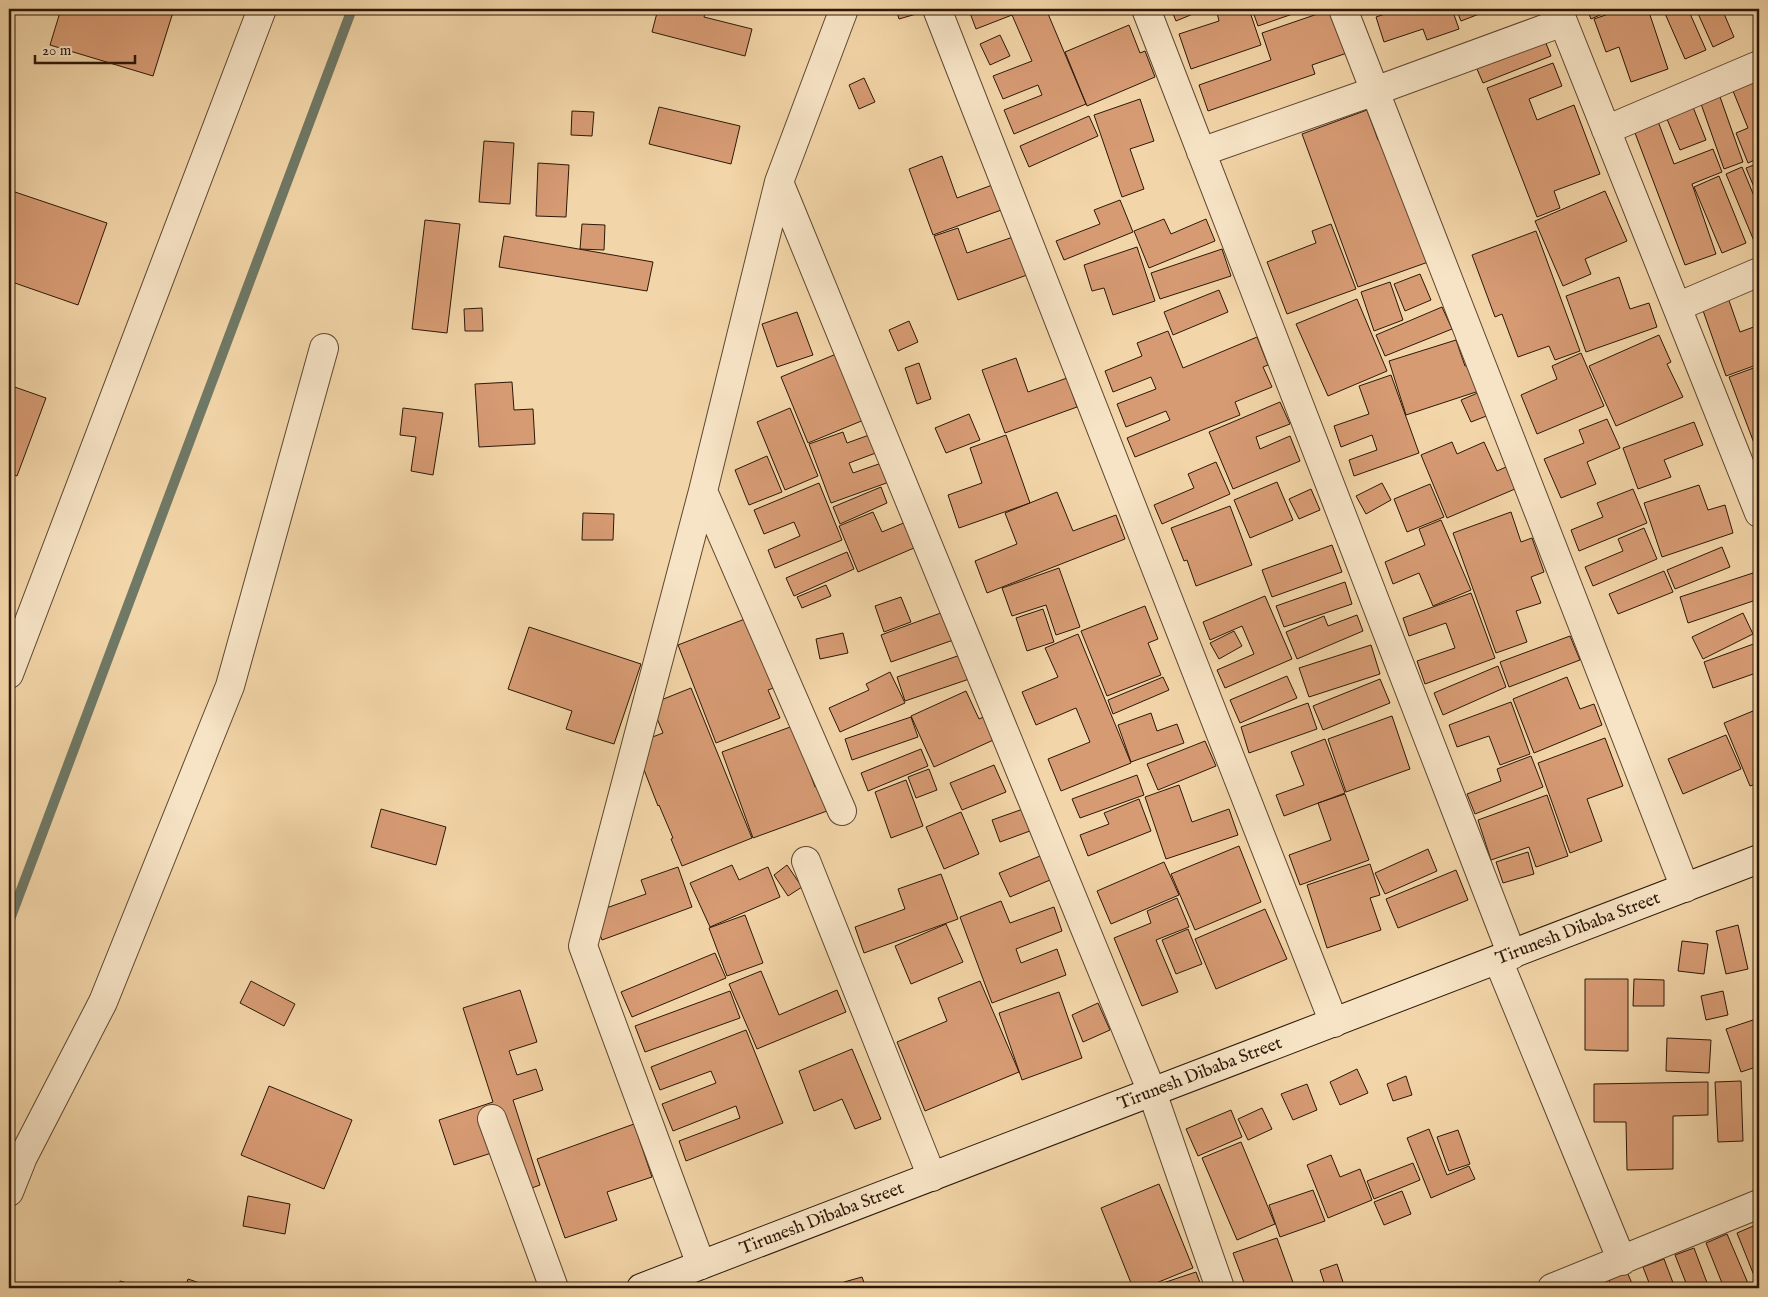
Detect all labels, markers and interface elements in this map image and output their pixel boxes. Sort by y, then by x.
scale bar [35,32,135,64]
text: 20 m [42,41,72,60]
street label: Tirunesh Dibaba Street [1493,887,1663,971]
street label: Tirunesh Dibaba Street [1115,1032,1285,1116]
street label: Tirunesh Dibaba Street [737,1177,907,1261]

